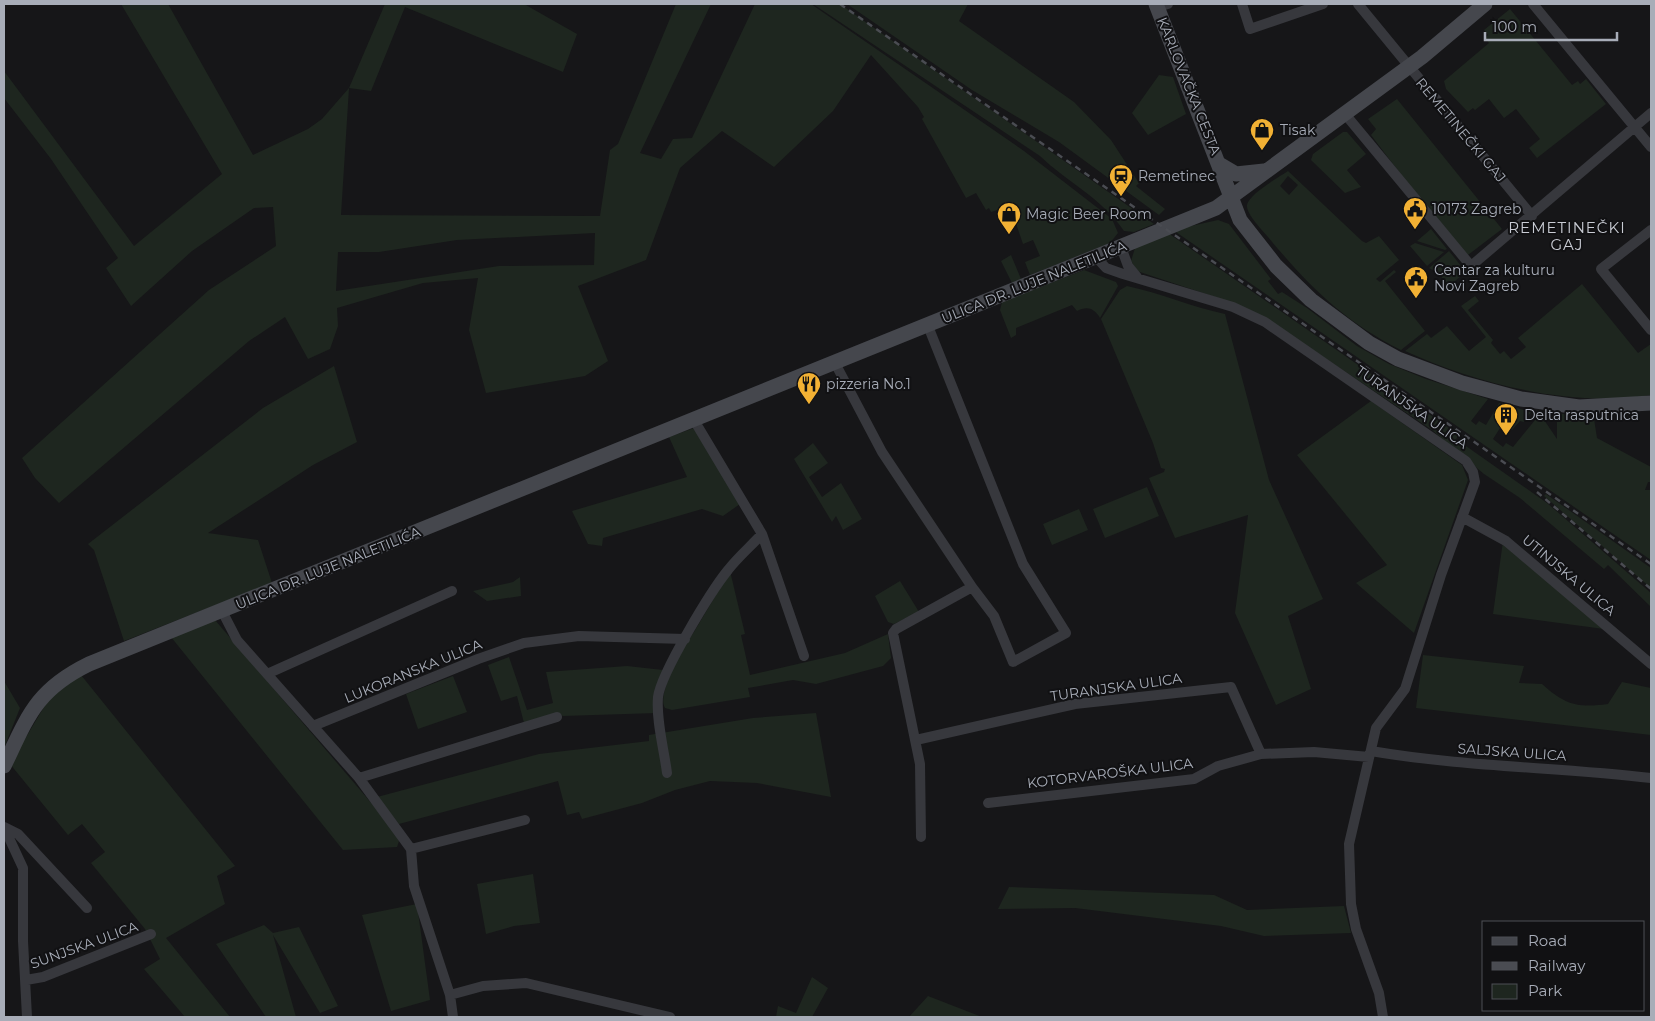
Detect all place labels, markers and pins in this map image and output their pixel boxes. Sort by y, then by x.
shop icon: Tisak [1249,117,1275,151]
place label: Tisak [1280,121,1316,139]
station icon: Remetinec [1108,163,1134,197]
place label: Remetinec [1138,167,1215,185]
public building icon: 10173 Zagreb [1402,196,1428,230]
place label: 10173 Zagreb [1432,200,1521,218]
shop icon: Magic Beer Room [996,201,1022,235]
place label: Magic Beer Room [1026,205,1152,223]
place label: Centar za kulturu Novi Zagreb [1434,261,1555,295]
public building icon: Centar za kulturu Novi Zagreb [1403,265,1429,299]
restaurant icon: pizzeria No.1 [796,371,822,405]
place label: pizzeria No.1 [826,375,911,393]
building icon: Delta rasputnica [1493,402,1519,436]
place label: Delta rasputnica [1524,406,1639,424]

